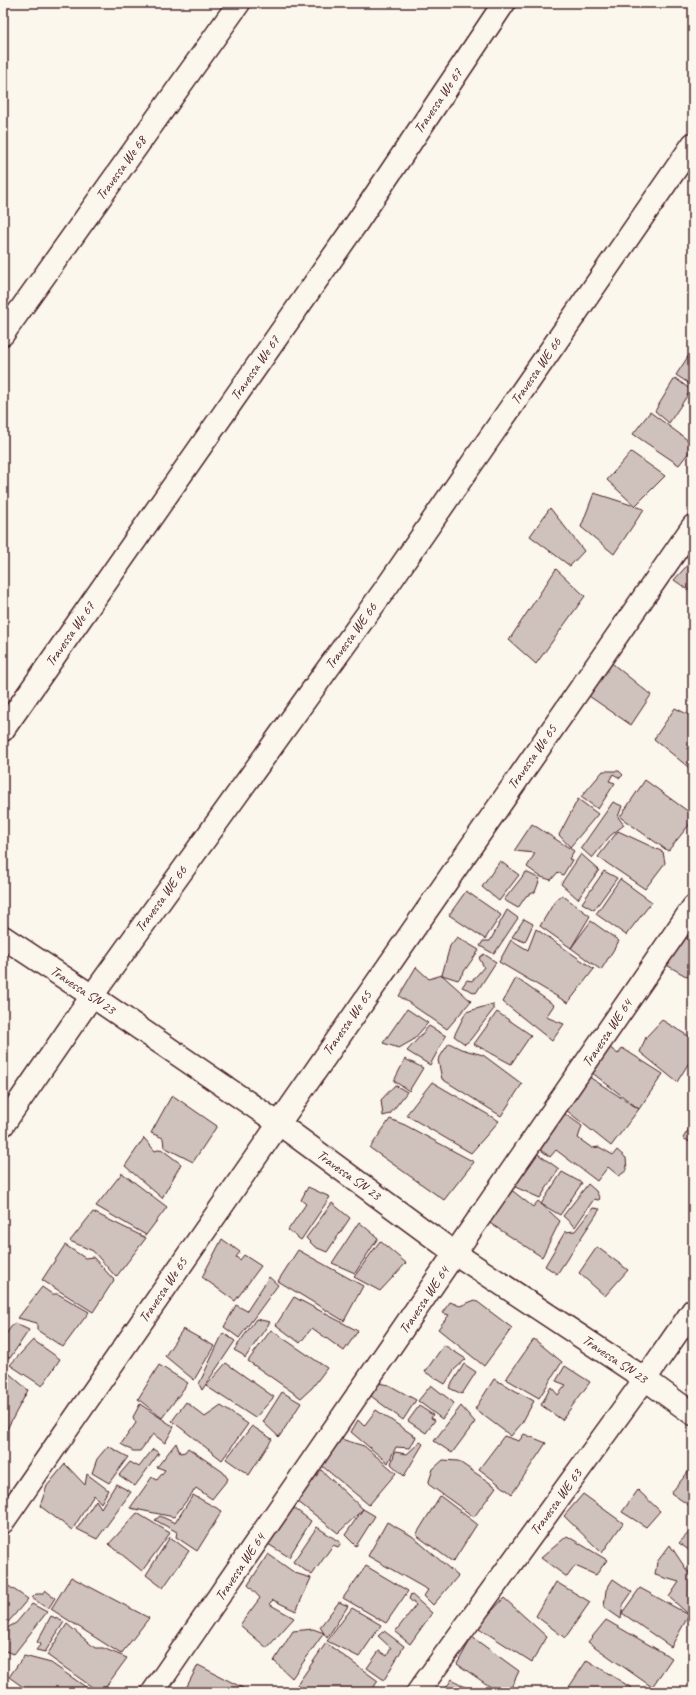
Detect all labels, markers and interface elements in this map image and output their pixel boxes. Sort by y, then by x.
street label: Travessa We 67 [410,65,466,137]
street label: Travessa We 68 [92,131,151,203]
street label: Travessa We 67 [227,332,284,404]
street label: Travessa WE 66 [507,334,566,408]
street label: Travessa We 67 [42,598,99,670]
street label: Travessa WE 66 [321,599,381,672]
street label: Travessa We 65 [504,721,561,793]
street label: Travessa WE 66 [131,862,191,935]
street label: Travessa SN 23 [47,962,120,1019]
street label: Travessa We 65 [319,987,376,1059]
street label: Travessa WE 64 [578,995,637,1070]
street label: Travessa SN 23 [314,1146,386,1205]
street label: Travessa We 65 [135,1254,191,1326]
street label: Travessa WE 64 [395,1262,454,1337]
street label: Travessa SN 23 [579,1331,652,1388]
street label: Travessa WE 63 [526,1464,587,1538]
street label: Travessa WE 64 [211,1529,270,1604]

